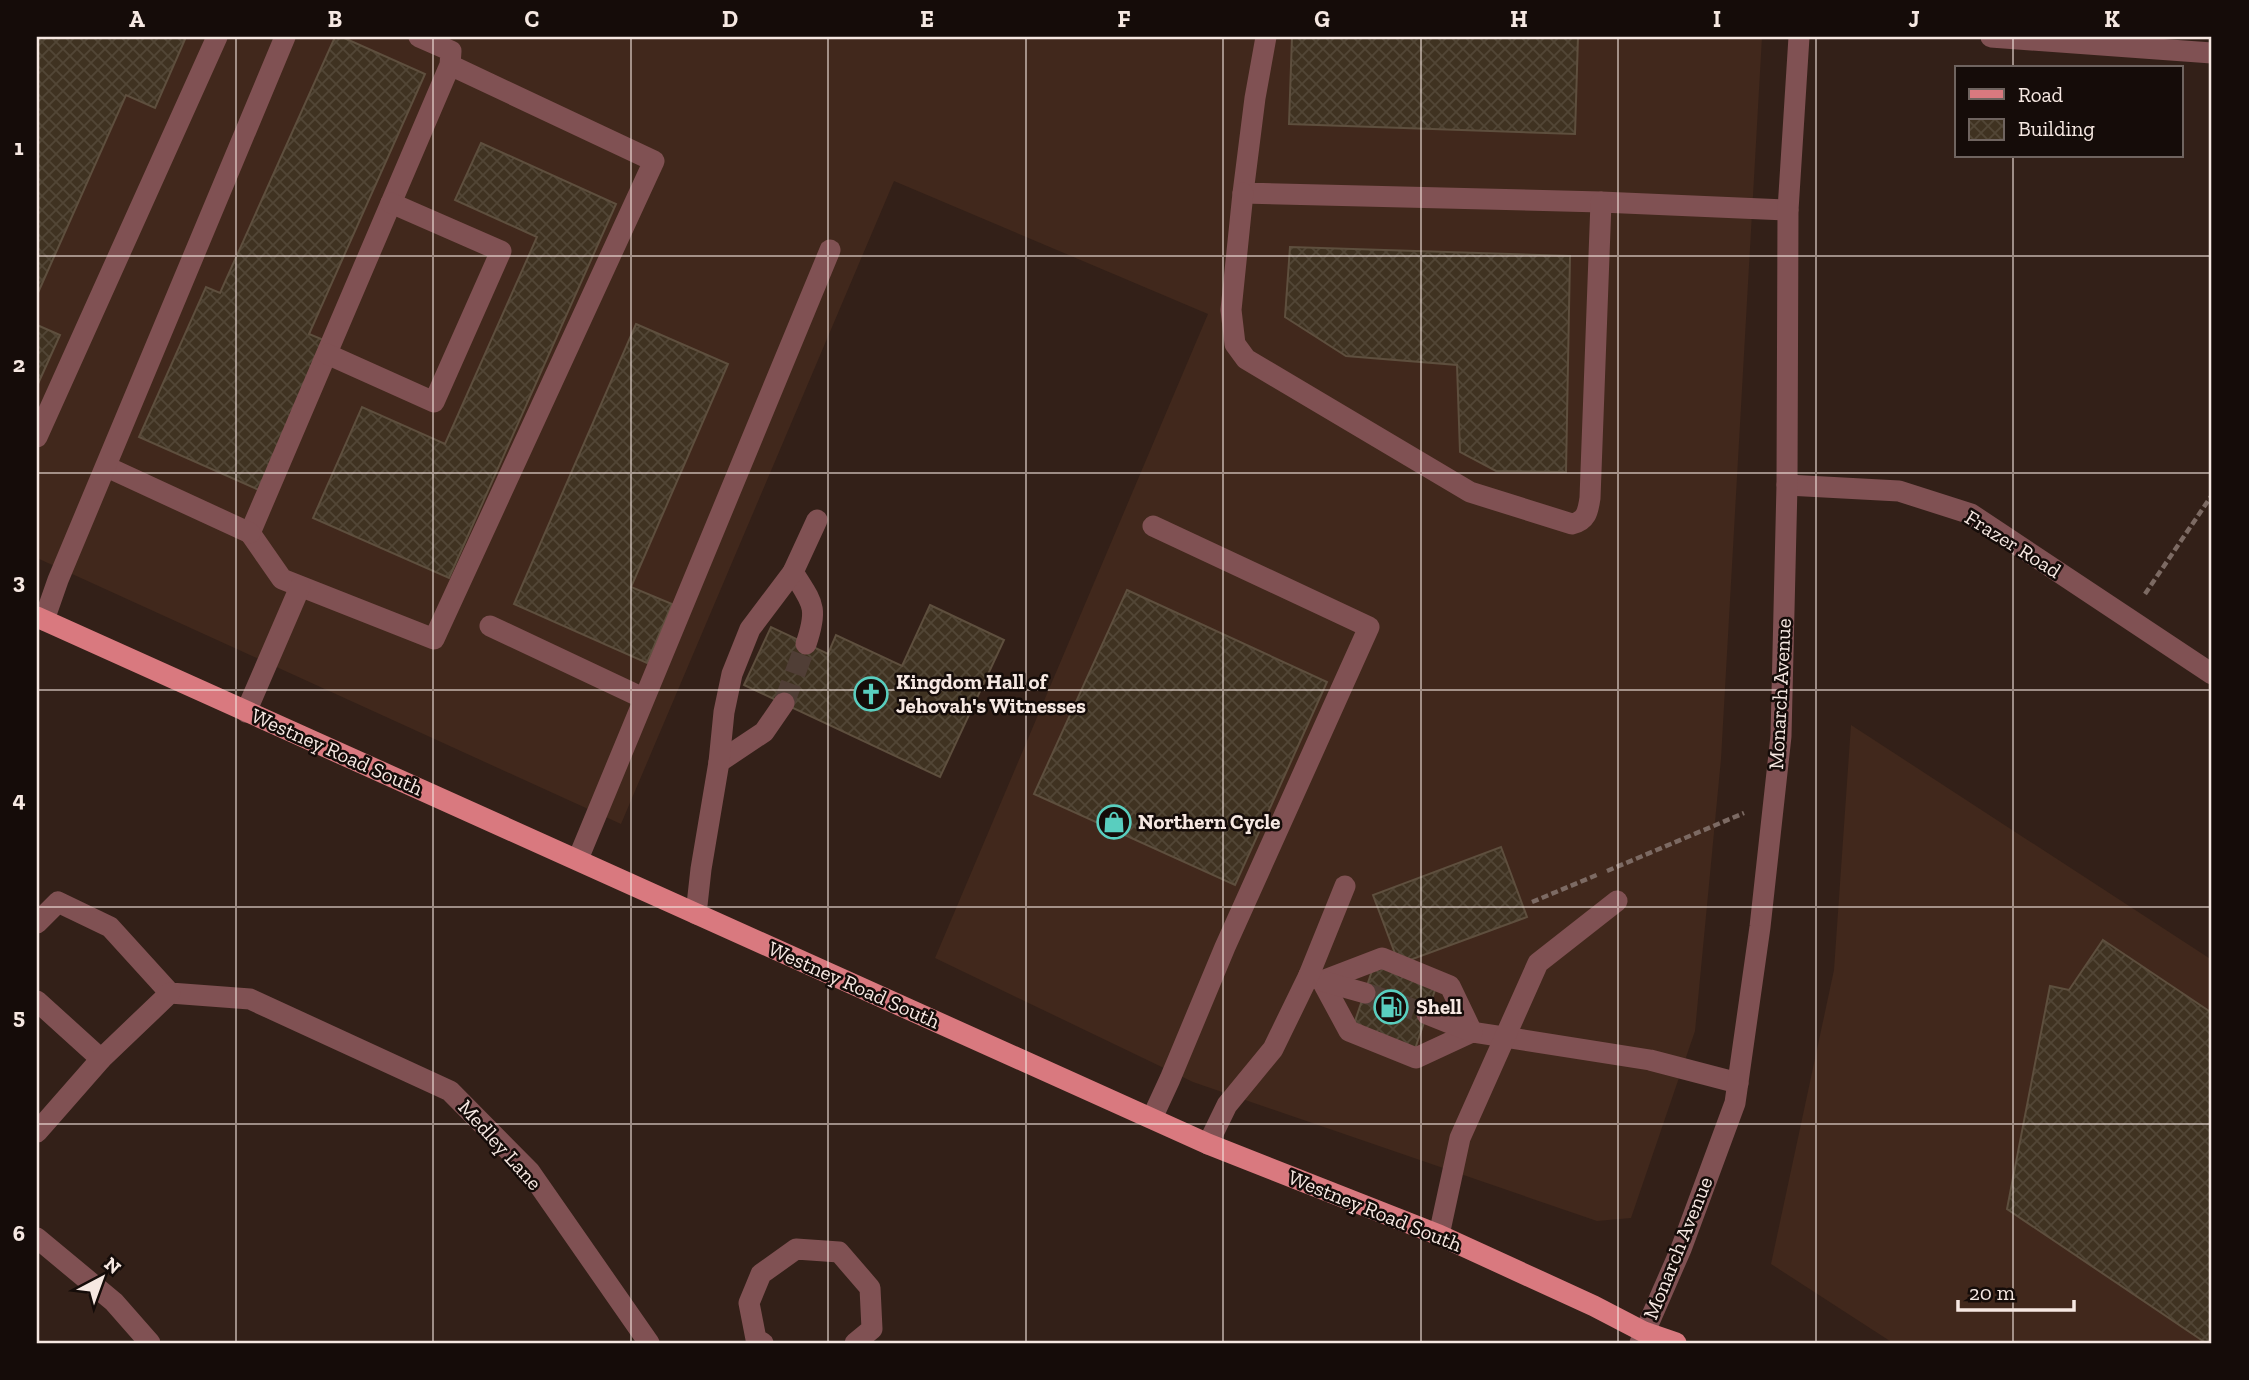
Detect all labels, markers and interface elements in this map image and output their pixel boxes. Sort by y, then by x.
text: A [129,5,145,33]
text: B [328,5,342,33]
text: C [525,5,539,33]
text: D [722,5,738,33]
text: E [920,5,934,33]
text: F [1117,5,1131,33]
text: G [1314,5,1330,33]
text: H [1510,5,1528,33]
text: I [1713,5,1721,33]
text: J [1908,5,1920,33]
text: K [2104,5,2120,33]
legend [1955,66,2182,158]
text: Road [2018,82,2064,107]
text: Building [2018,116,2095,141]
text: 1 [14,133,24,161]
text: 2 [13,350,25,378]
street label: Frazer Road [1961,504,2066,583]
text: 3 [13,567,25,595]
street label: Monarch Avenue [1763,617,1796,770]
place label: Kingdom Hall of Jehovah's Witnesses [896,669,1086,718]
church icon: Kingdom Hall of Jehovah's Witnesses [852,675,890,713]
street label: Westney Road South [248,702,427,801]
text: 4 [12,785,26,813]
shop icon: Northern Cycle [1095,803,1133,841]
place label: Northern Cycle [1138,809,1280,834]
street label: Westney Road South [765,935,944,1034]
fuel station icon: Shell [1372,988,1410,1026]
place label: Shell [1416,994,1462,1019]
text: 5 [13,1002,25,1030]
street label: Medley Lane [453,1094,548,1195]
street label: Westney Road South [1285,1164,1466,1257]
street label: Monarch Avenue [1638,1173,1718,1323]
text: 6 [13,1219,25,1247]
north arrow [66,1244,136,1314]
text: N [100,1252,126,1279]
scale bar [1958,1268,2074,1312]
text: 20 m [1969,1280,2015,1305]

